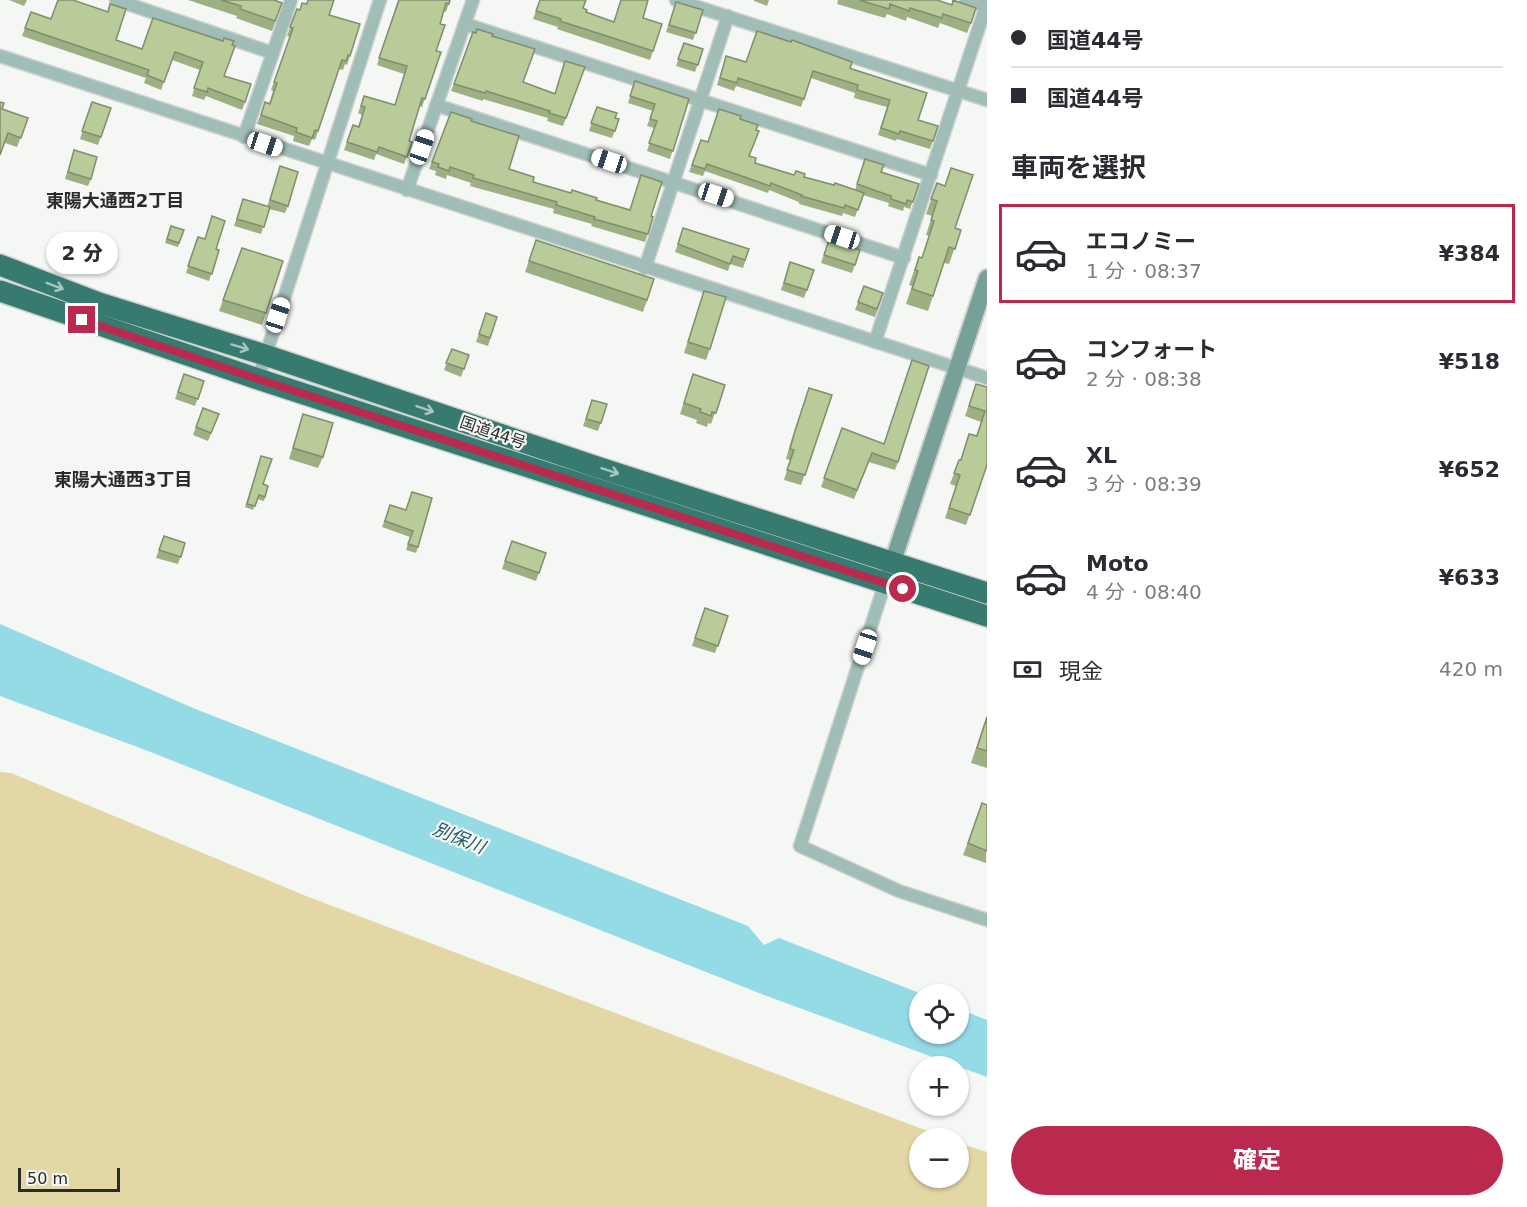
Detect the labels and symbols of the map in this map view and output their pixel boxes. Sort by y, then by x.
car [408,127,436,167]
car [245,130,285,158]
car [589,147,629,175]
car [696,181,736,209]
district label: 東陽大通西2丁目 [46,190,184,211]
car [822,223,862,251]
callout: 2 分 [46,233,118,275]
one-way arrow [45,281,64,292]
car [264,295,292,335]
route end [68,306,95,333]
one-way arrow [230,343,249,354]
one-way arrow [415,404,434,415]
street label: 国道44号 [457,412,528,453]
one-way arrow [600,466,619,477]
district label: 東陽大通西3丁目 [54,469,192,490]
route start [889,575,916,602]
car [851,627,879,667]
water label: 別保川 [430,818,490,858]
scale bar [18,1165,120,1192]

